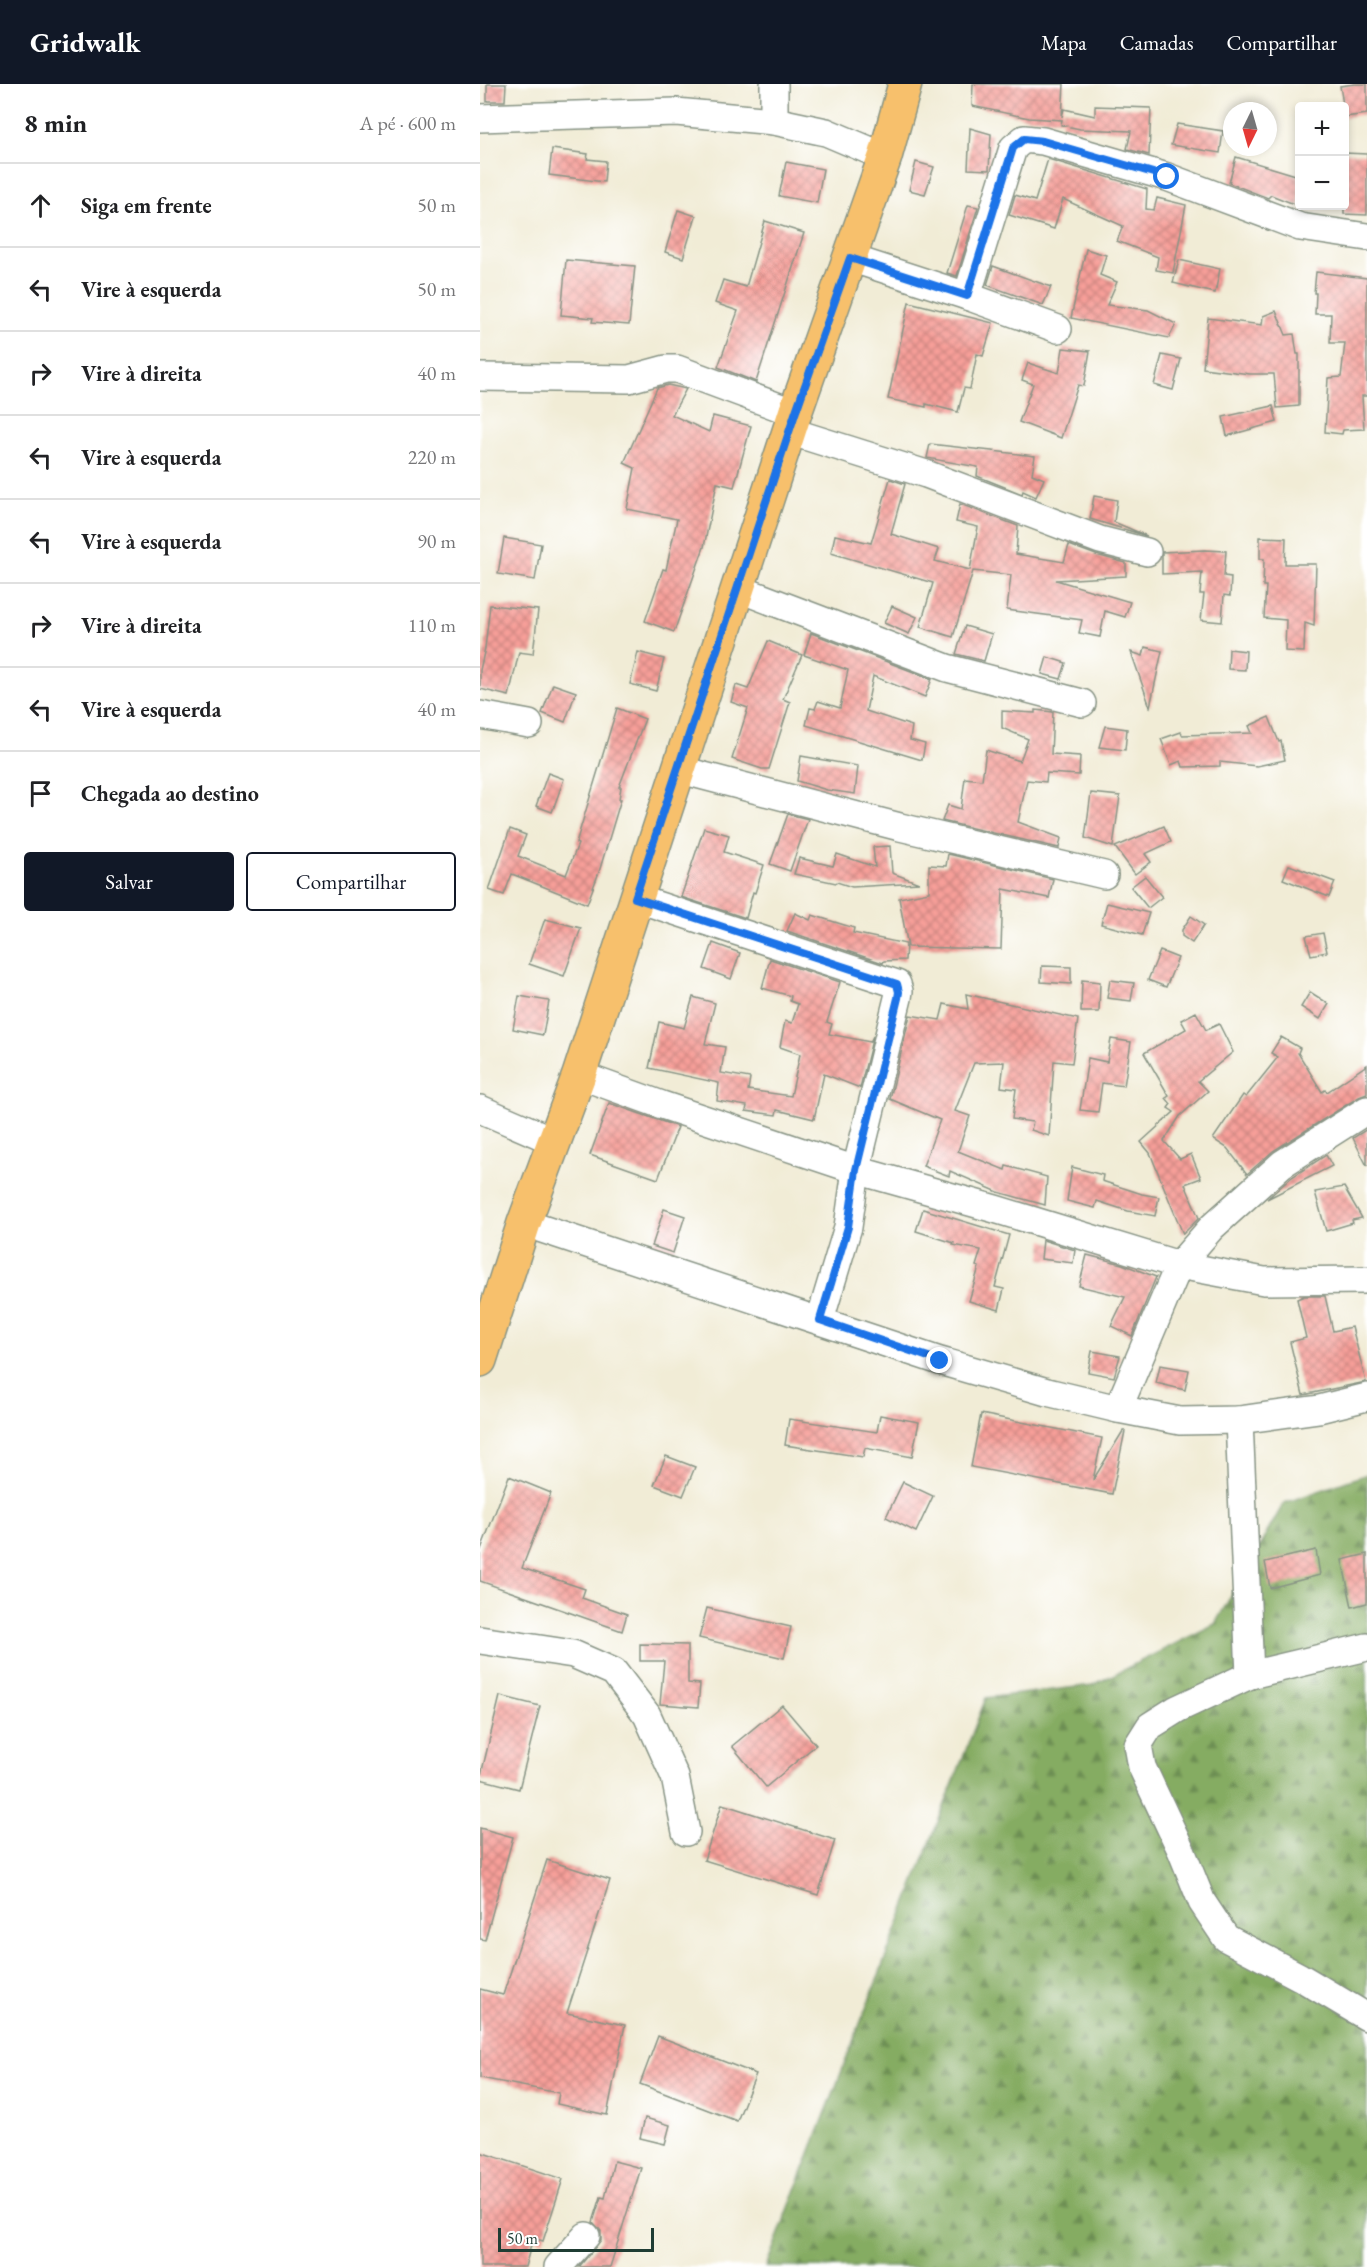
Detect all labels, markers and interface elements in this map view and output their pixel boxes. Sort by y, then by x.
text: Gridwalk [30,24,141,60]
text: Mapa [1041,29,1087,56]
text: Camadas [1120,29,1193,56]
text: Compartilhar [1226,29,1337,56]
north arrow [1223,102,1277,156]
map controls [1295,102,1349,210]
button: + [1295,102,1349,156]
text: 8 min [24,106,87,140]
text: A pé · 600 m [360,110,456,136]
button: − [1295,156,1349,210]
route start [1153,163,1179,189]
icon: ahead [24,189,57,222]
text: Siga em frente [81,191,212,220]
text: 50 m [417,192,456,218]
icon: left [24,273,57,306]
text: Vire à esquerda [81,275,221,304]
text: 50 m [417,276,456,302]
icon: right [24,357,57,390]
text: Vire à direita [81,359,202,388]
text: 40 m [417,360,456,386]
icon: left [24,441,57,474]
text: Vire à esquerda [81,443,221,472]
text: 220 m [408,444,456,470]
icon: left [24,525,57,558]
text: Vire à esquerda [81,527,221,556]
text: 90 m [417,528,456,554]
icon: right [24,609,57,642]
text: Vire à direita [81,611,202,640]
text: 110 m [408,612,456,638]
icon: left [24,693,57,726]
text: Vire à esquerda [81,695,221,724]
text: 40 m [417,696,456,722]
icon: arrive [24,777,57,810]
text: Chegada ao destino [81,779,259,808]
button: Salvar [24,852,234,911]
button: Compartilhar [246,852,456,911]
route end [926,1347,952,1373]
scale bar [498,2225,654,2252]
text: 50 m [507,2228,538,2249]

